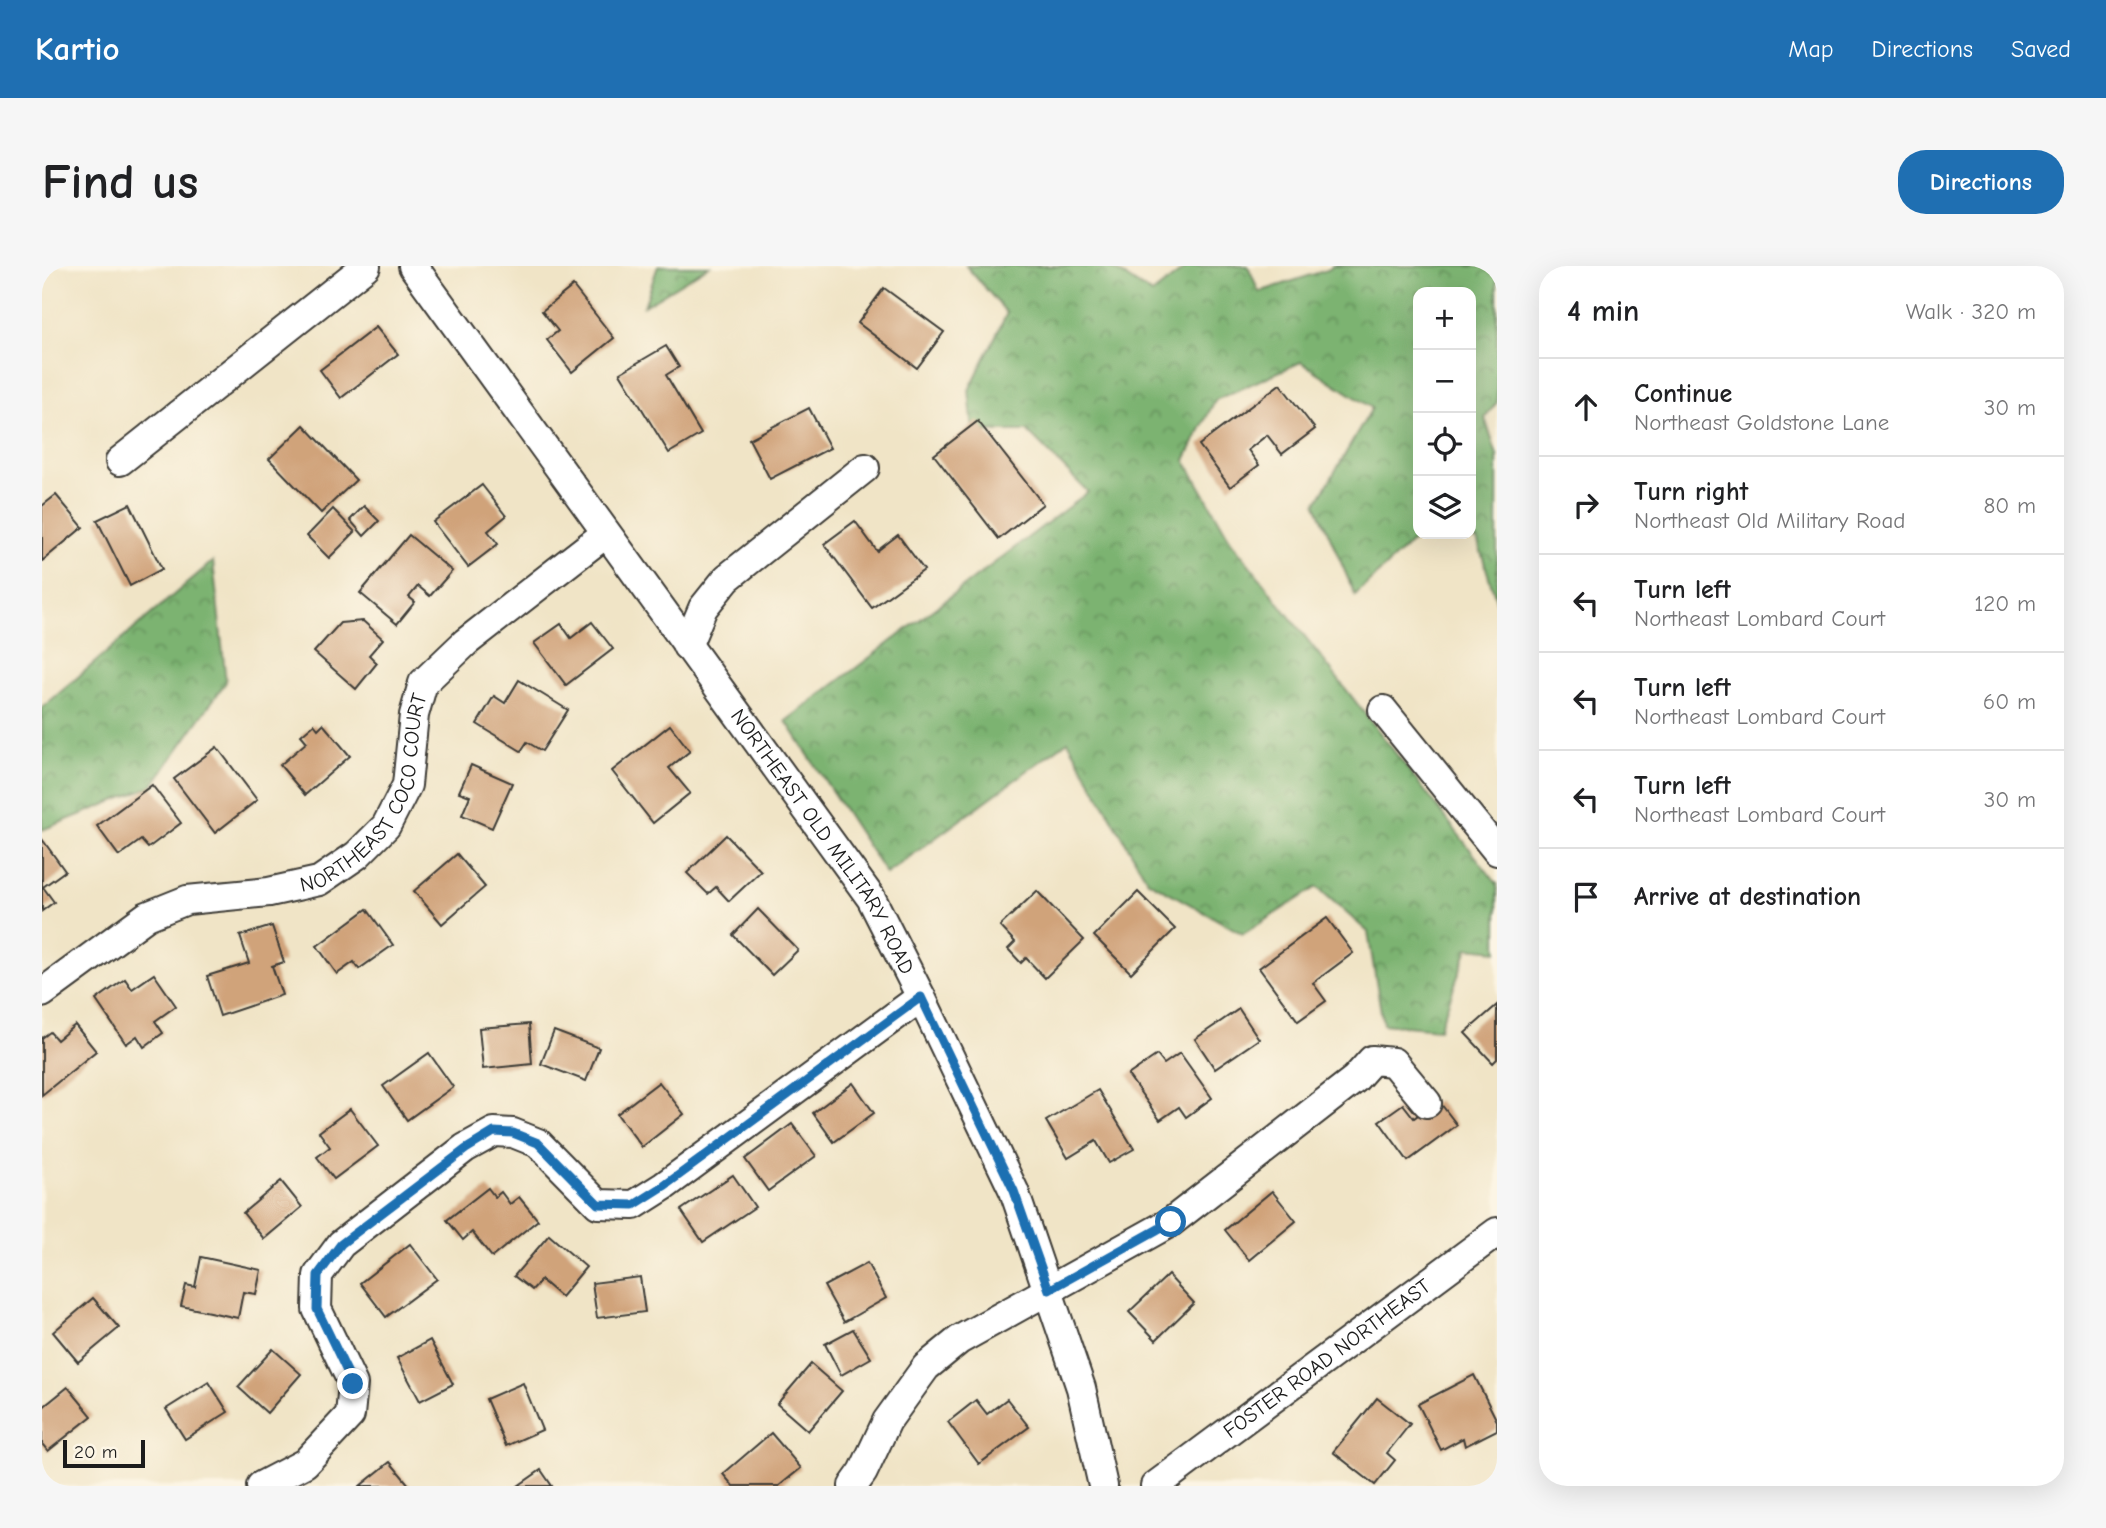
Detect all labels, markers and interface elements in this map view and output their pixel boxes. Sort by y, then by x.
text: Kartio [35,30,120,68]
text: Map [1788,35,1834,63]
text: Directions [1872,35,1973,63]
text: Saved [2011,35,2071,63]
button: Directions [1898,150,2064,214]
text: Find us [42,154,198,210]
map controls [1413,287,1476,539]
button: + [1413,287,1476,350]
text: 4 min [1567,294,1639,329]
text: Walk · 320 m [1906,298,2036,325]
button: − [1413,350,1476,413]
text: Continue [1634,379,1732,409]
icon: ahead [1567,388,1605,426]
text: 30 m [1984,394,2036,421]
text: Northeast Goldstone Lane [1634,409,1889,436]
button: locate [1413,413,1476,476]
button: layers [1413,476,1476,539]
text: Turn right [1634,477,1748,507]
icon: right [1567,486,1605,524]
text: 80 m [1983,492,2036,519]
text: Northeast Old Military Road [1634,507,1906,534]
text: Turn left [1634,575,1731,605]
icon: left [1567,584,1605,622]
text: 120 m [1974,590,2036,617]
text: Northeast Lombard Court [1634,605,1885,632]
text: Turn left [1634,673,1731,703]
icon: left [1567,682,1605,720]
text: 60 m [1983,688,2036,715]
street label: NORTHEAST COCO COURT [298,690,432,897]
text: Northeast Lombard Court [1634,703,1885,730]
street label: NORTHEAST OLD MILITARY ROAD [726,704,919,978]
text: Turn left [1634,771,1731,801]
icon: left [1567,780,1605,818]
text: 30 m [1984,786,2036,813]
text: Northeast Lombard Court [1634,801,1885,828]
icon: arrive [1567,878,1605,916]
text: Arrive at destination [1634,882,1861,912]
route start [1155,1206,1186,1237]
street label: FOSTER ROAD NORTHEAST [1219,1274,1435,1443]
route end [337,1368,368,1399]
scale bar [63,1437,145,1469]
text: 20 m [74,1441,118,1463]

